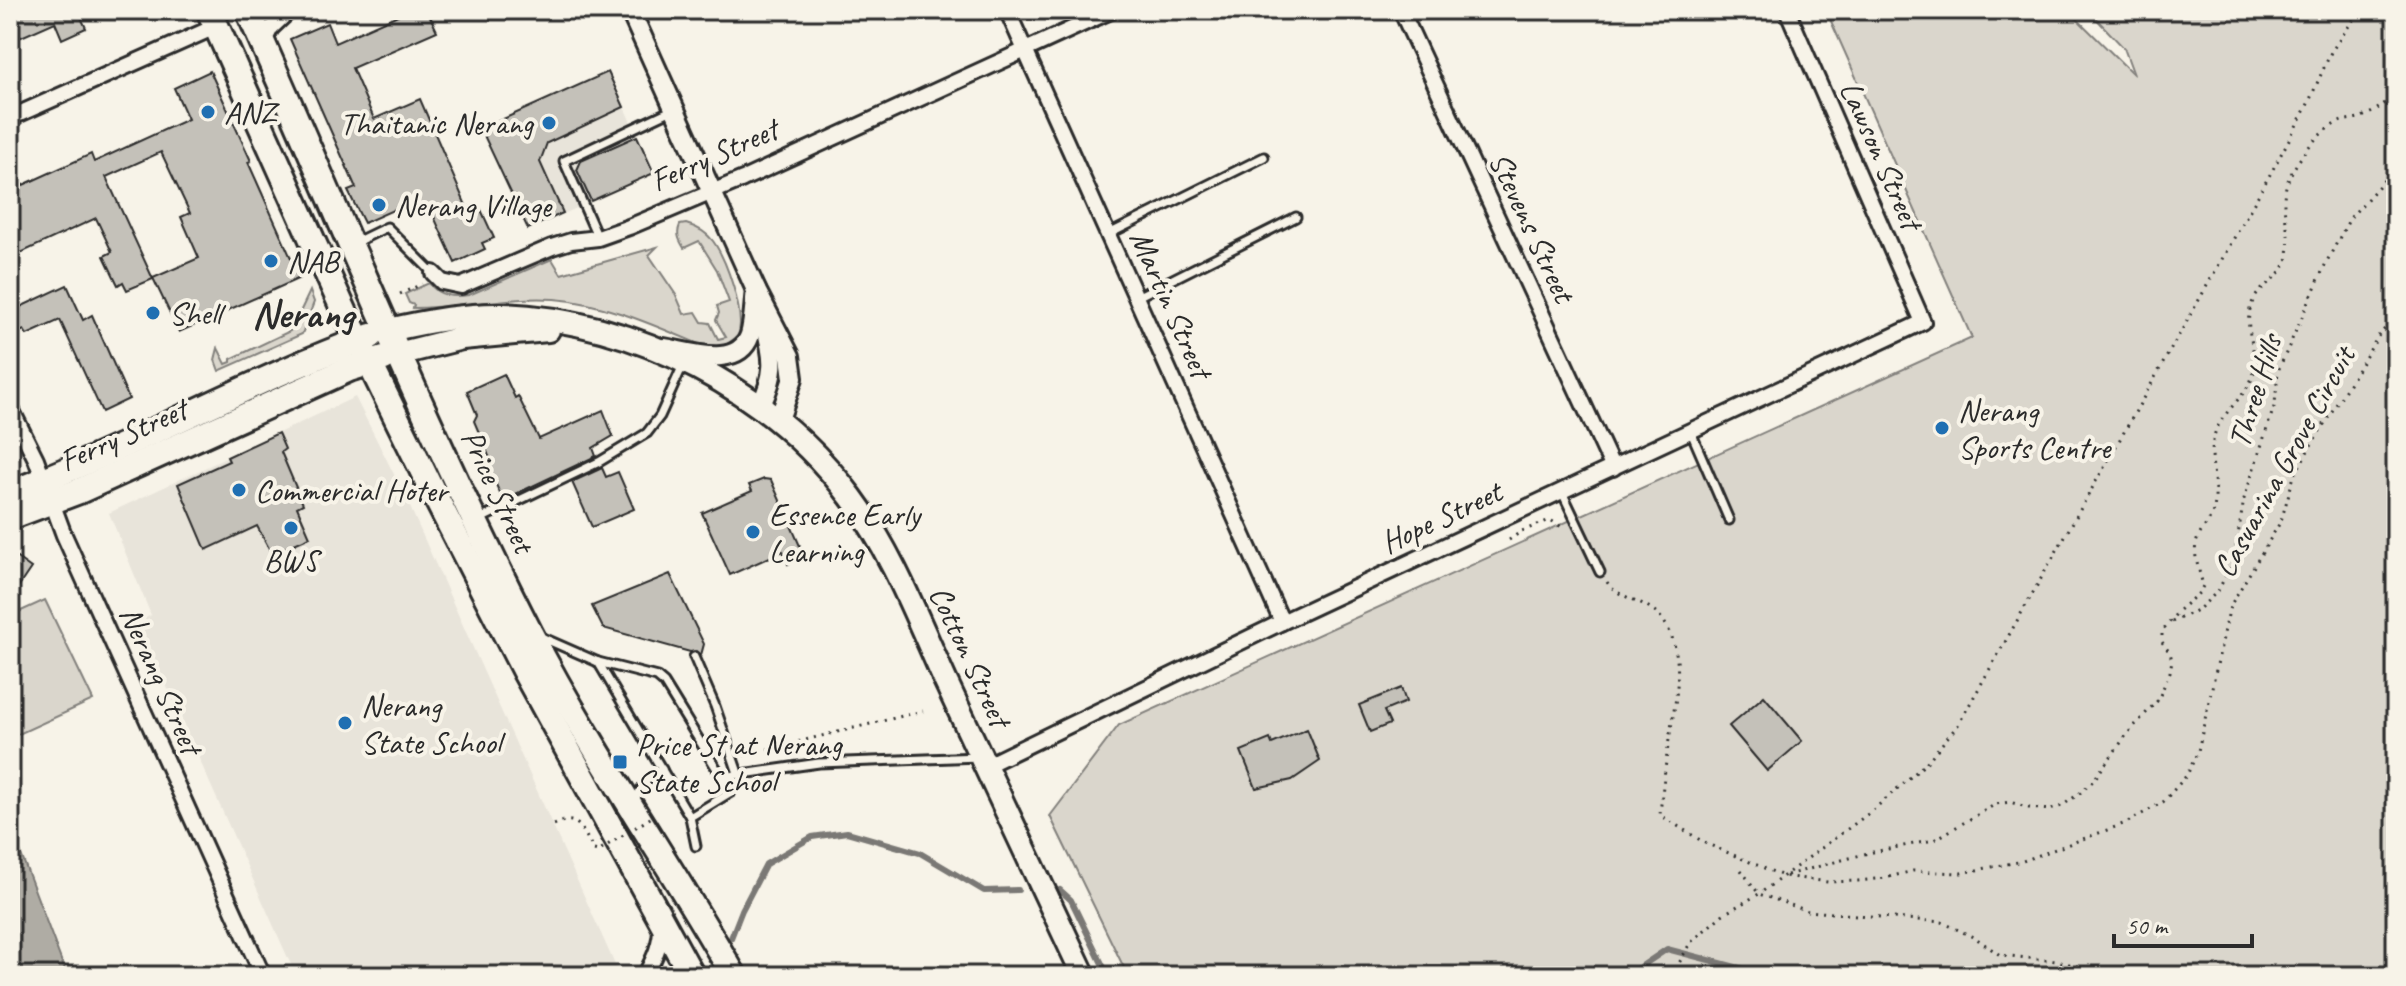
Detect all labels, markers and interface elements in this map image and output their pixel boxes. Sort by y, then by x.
street label: Lawson Street [1830,75,1934,239]
place label: ANZ [224,92,280,133]
marker: ANZ [199,103,217,121]
place label: Thaitanic Nerang [340,103,535,144]
street label: Ferry Street [644,107,788,201]
marker: Thaitanic Nerang [540,114,558,132]
street label: Stevens Street [1480,146,1586,311]
place label: Nerang Village [395,185,554,226]
marker: Nerang Village [370,196,388,214]
street label: Martin Street [1120,224,1223,388]
place label: NAB [287,241,341,282]
marker: NAB [262,252,280,270]
district label: Nerang [252,289,358,339]
place label: Shell [169,293,227,334]
marker: Shell [144,304,162,322]
street label: Three Hills [2218,328,2292,452]
street label: Casuarina Grove Circuit [2204,337,2366,584]
street label: Ferry Street [53,387,197,481]
place label: Nerang Sports Centre [1958,390,2113,468]
marker: Nerang Sports Centre [1933,419,1951,437]
street label: Price Street [452,423,546,562]
place label: Commercial Hoter [255,470,451,511]
street label: Hope Street [1374,470,1511,563]
marker: Commercial Hoter [230,481,248,499]
place label: Essence Early Learning [769,494,923,572]
marker: BWS [282,519,300,537]
marker: Essence Early Learning [744,523,762,541]
place label: BWS [264,540,323,581]
street label: Cotton Street [920,579,1022,737]
street label: Nerang Street [110,600,214,764]
place label: Nerang State School [361,685,506,763]
marker: Nerang State School [336,714,354,732]
place label: Price St at Nerang State School [636,724,843,802]
marker: Price St at Nerang State School [611,753,629,771]
scale bar [2114,898,2252,948]
text: 50 m [2126,911,2169,941]

